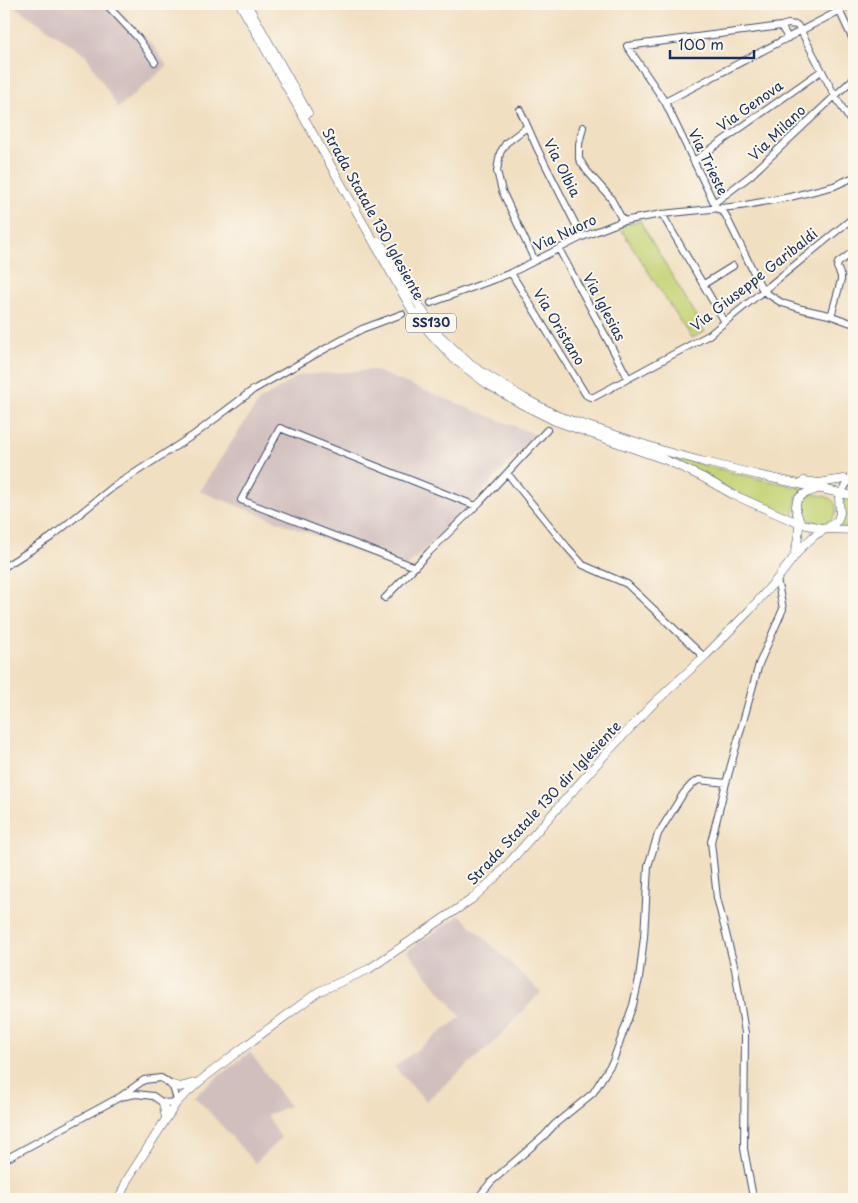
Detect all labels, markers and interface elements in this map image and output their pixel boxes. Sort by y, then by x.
scale bar [670,28,754,60]
text: 100 m [678,32,724,55]
street label: Via Genova [712,75,787,136]
street label: Via Milano [743,100,810,165]
street label: Strada Statale 130 Iglesiente [317,124,430,304]
street label: Via Trieste [683,125,734,199]
street label: Via Olbia [539,135,586,201]
street label: Via Nuoro [530,209,600,256]
street label: Via Giuseppe Garibaldi [686,223,822,336]
street label: Via Iglesias [578,269,631,344]
street label: Via Oristano [528,284,591,369]
road number: SS130 [406,314,456,332]
street label: Strada Statale 130 dir Iglesiente [462,716,626,889]

